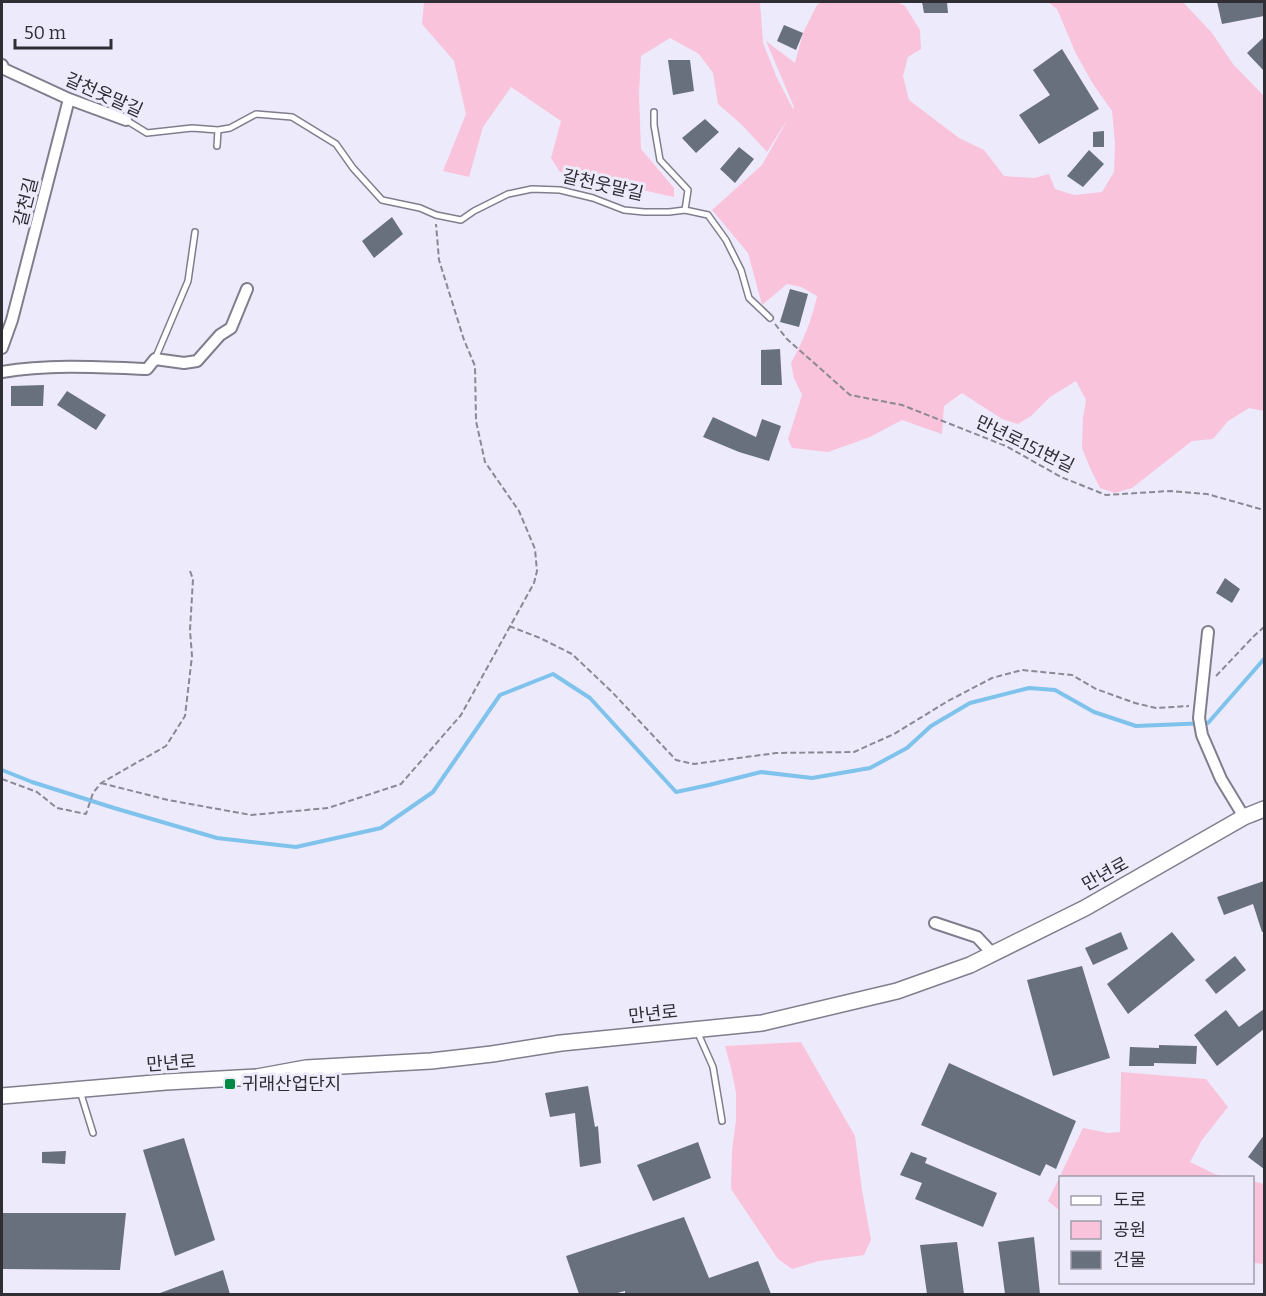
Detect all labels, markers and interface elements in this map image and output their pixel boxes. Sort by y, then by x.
scale bar [15,12,111,50]
text: 50 m [24,22,66,44]
street label: 갈천웃말길 [62,68,146,122]
street label: 갈천웃말길 [560,165,646,205]
street label: 갈천길 [9,175,43,229]
street label: 만년로151번길 [972,411,1078,477]
street label: 만년로 [1078,852,1132,896]
street label: 만년로 [627,1000,679,1028]
street label: 만년로 [145,1050,197,1076]
place label: 귀래산업단지 [242,1073,341,1095]
marker: 귀래산업단지 [223,1077,237,1091]
legend [1059,1176,1254,1284]
text: 도로 [1113,1189,1146,1211]
text: 공원 [1113,1219,1146,1241]
text: 건물 [1113,1249,1146,1271]

